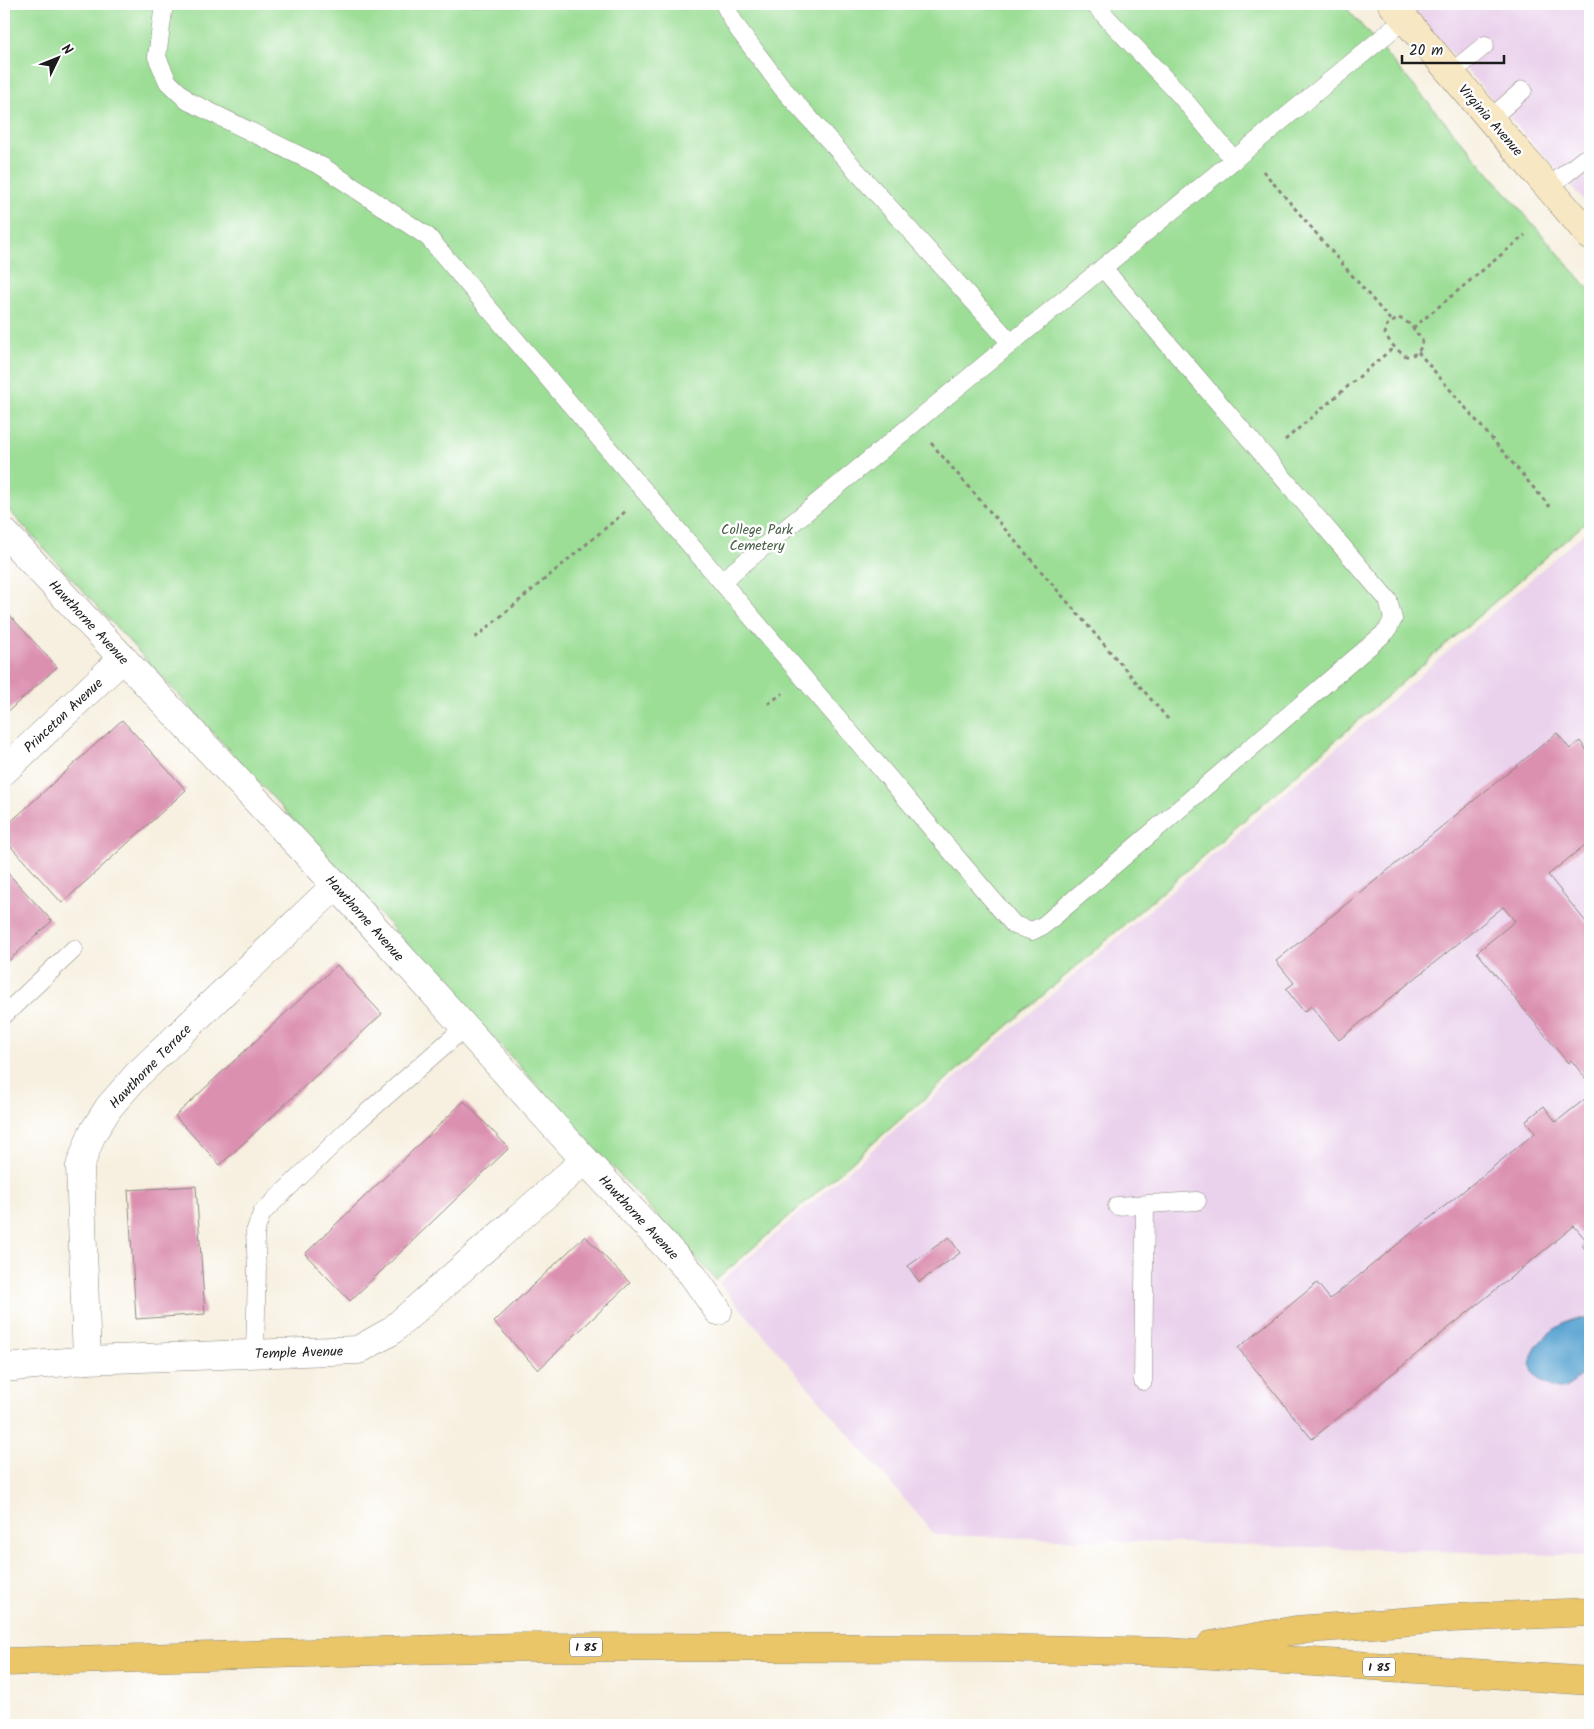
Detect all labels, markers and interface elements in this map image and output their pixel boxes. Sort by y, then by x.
north arrow [32,32,82,82]
scale bar [1402,32,1504,64]
text: N [56,39,78,61]
text: 20 m [1409,39,1443,63]
street label: Virginia Avenue [1453,80,1528,162]
park label: College Park Cemetery [721,519,793,557]
street label: Hawthorne Avenue [43,575,134,671]
street label: Princeton Avenue [19,673,109,758]
street label: Hawthorne Avenue [319,870,410,967]
street label: Hawthorne Terrace [104,1019,198,1114]
street label: Hawthorne Avenue [593,1170,684,1266]
street label: Temple Avenue [255,1340,344,1366]
road number: I 85 [570,1638,602,1656]
road number: I 85 [1363,1658,1395,1676]

